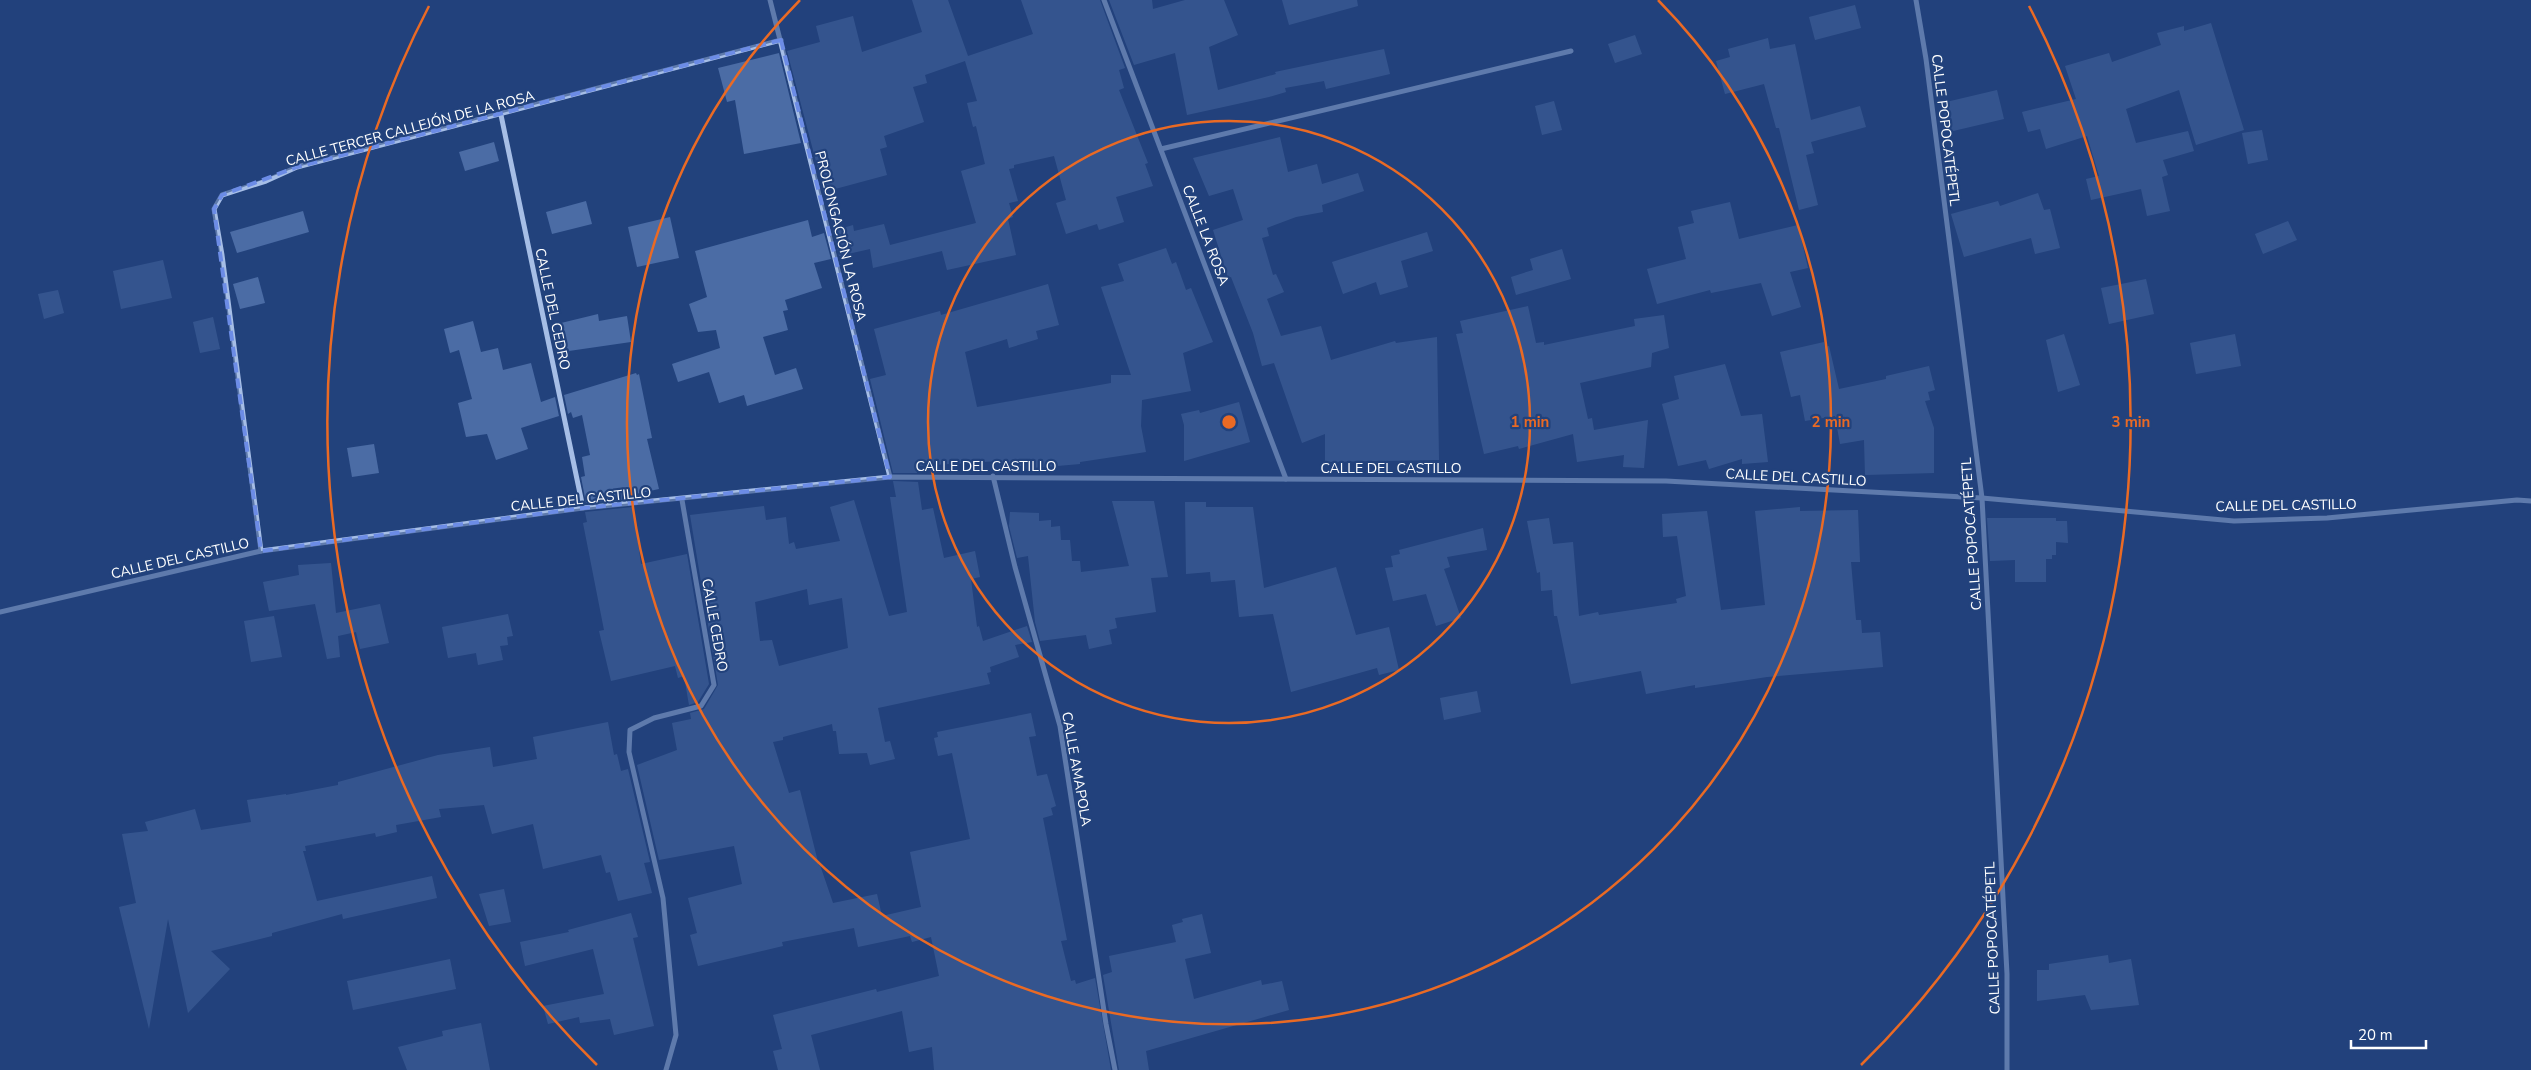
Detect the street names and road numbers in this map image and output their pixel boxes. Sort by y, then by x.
street label: CALLE POPOCATÉPETL [1927,53,1964,208]
street label: CALLE TERCER CALLEJÓN DE LA ROSA [284,86,537,171]
street label: PROLONGACIÓN LA ROSA [810,149,871,323]
street label: CALLE LA ROSA [1178,182,1233,288]
street label: CALLE DEL CEDRO [530,246,575,372]
street label: CALLE DEL CASTILLO [915,457,1057,476]
street label: CALLE POPOCATÉPETL [1957,457,1986,611]
street label: CALLE DEL CASTILLO [1320,459,1462,478]
street label: CALLE DEL CASTILLO [1725,464,1867,491]
street label: CALLE DEL CASTILLO [510,483,652,516]
street label: CALLE DEL CASTILLO [2215,495,2357,516]
street label: CALLE DEL CASTILLO [109,533,251,584]
street label: CALLE CEDRO [697,577,732,673]
street label: CALLE AMAPOLA [1057,710,1096,828]
street label: CALLE POPOCATÉPETL [1980,861,2005,1015]

